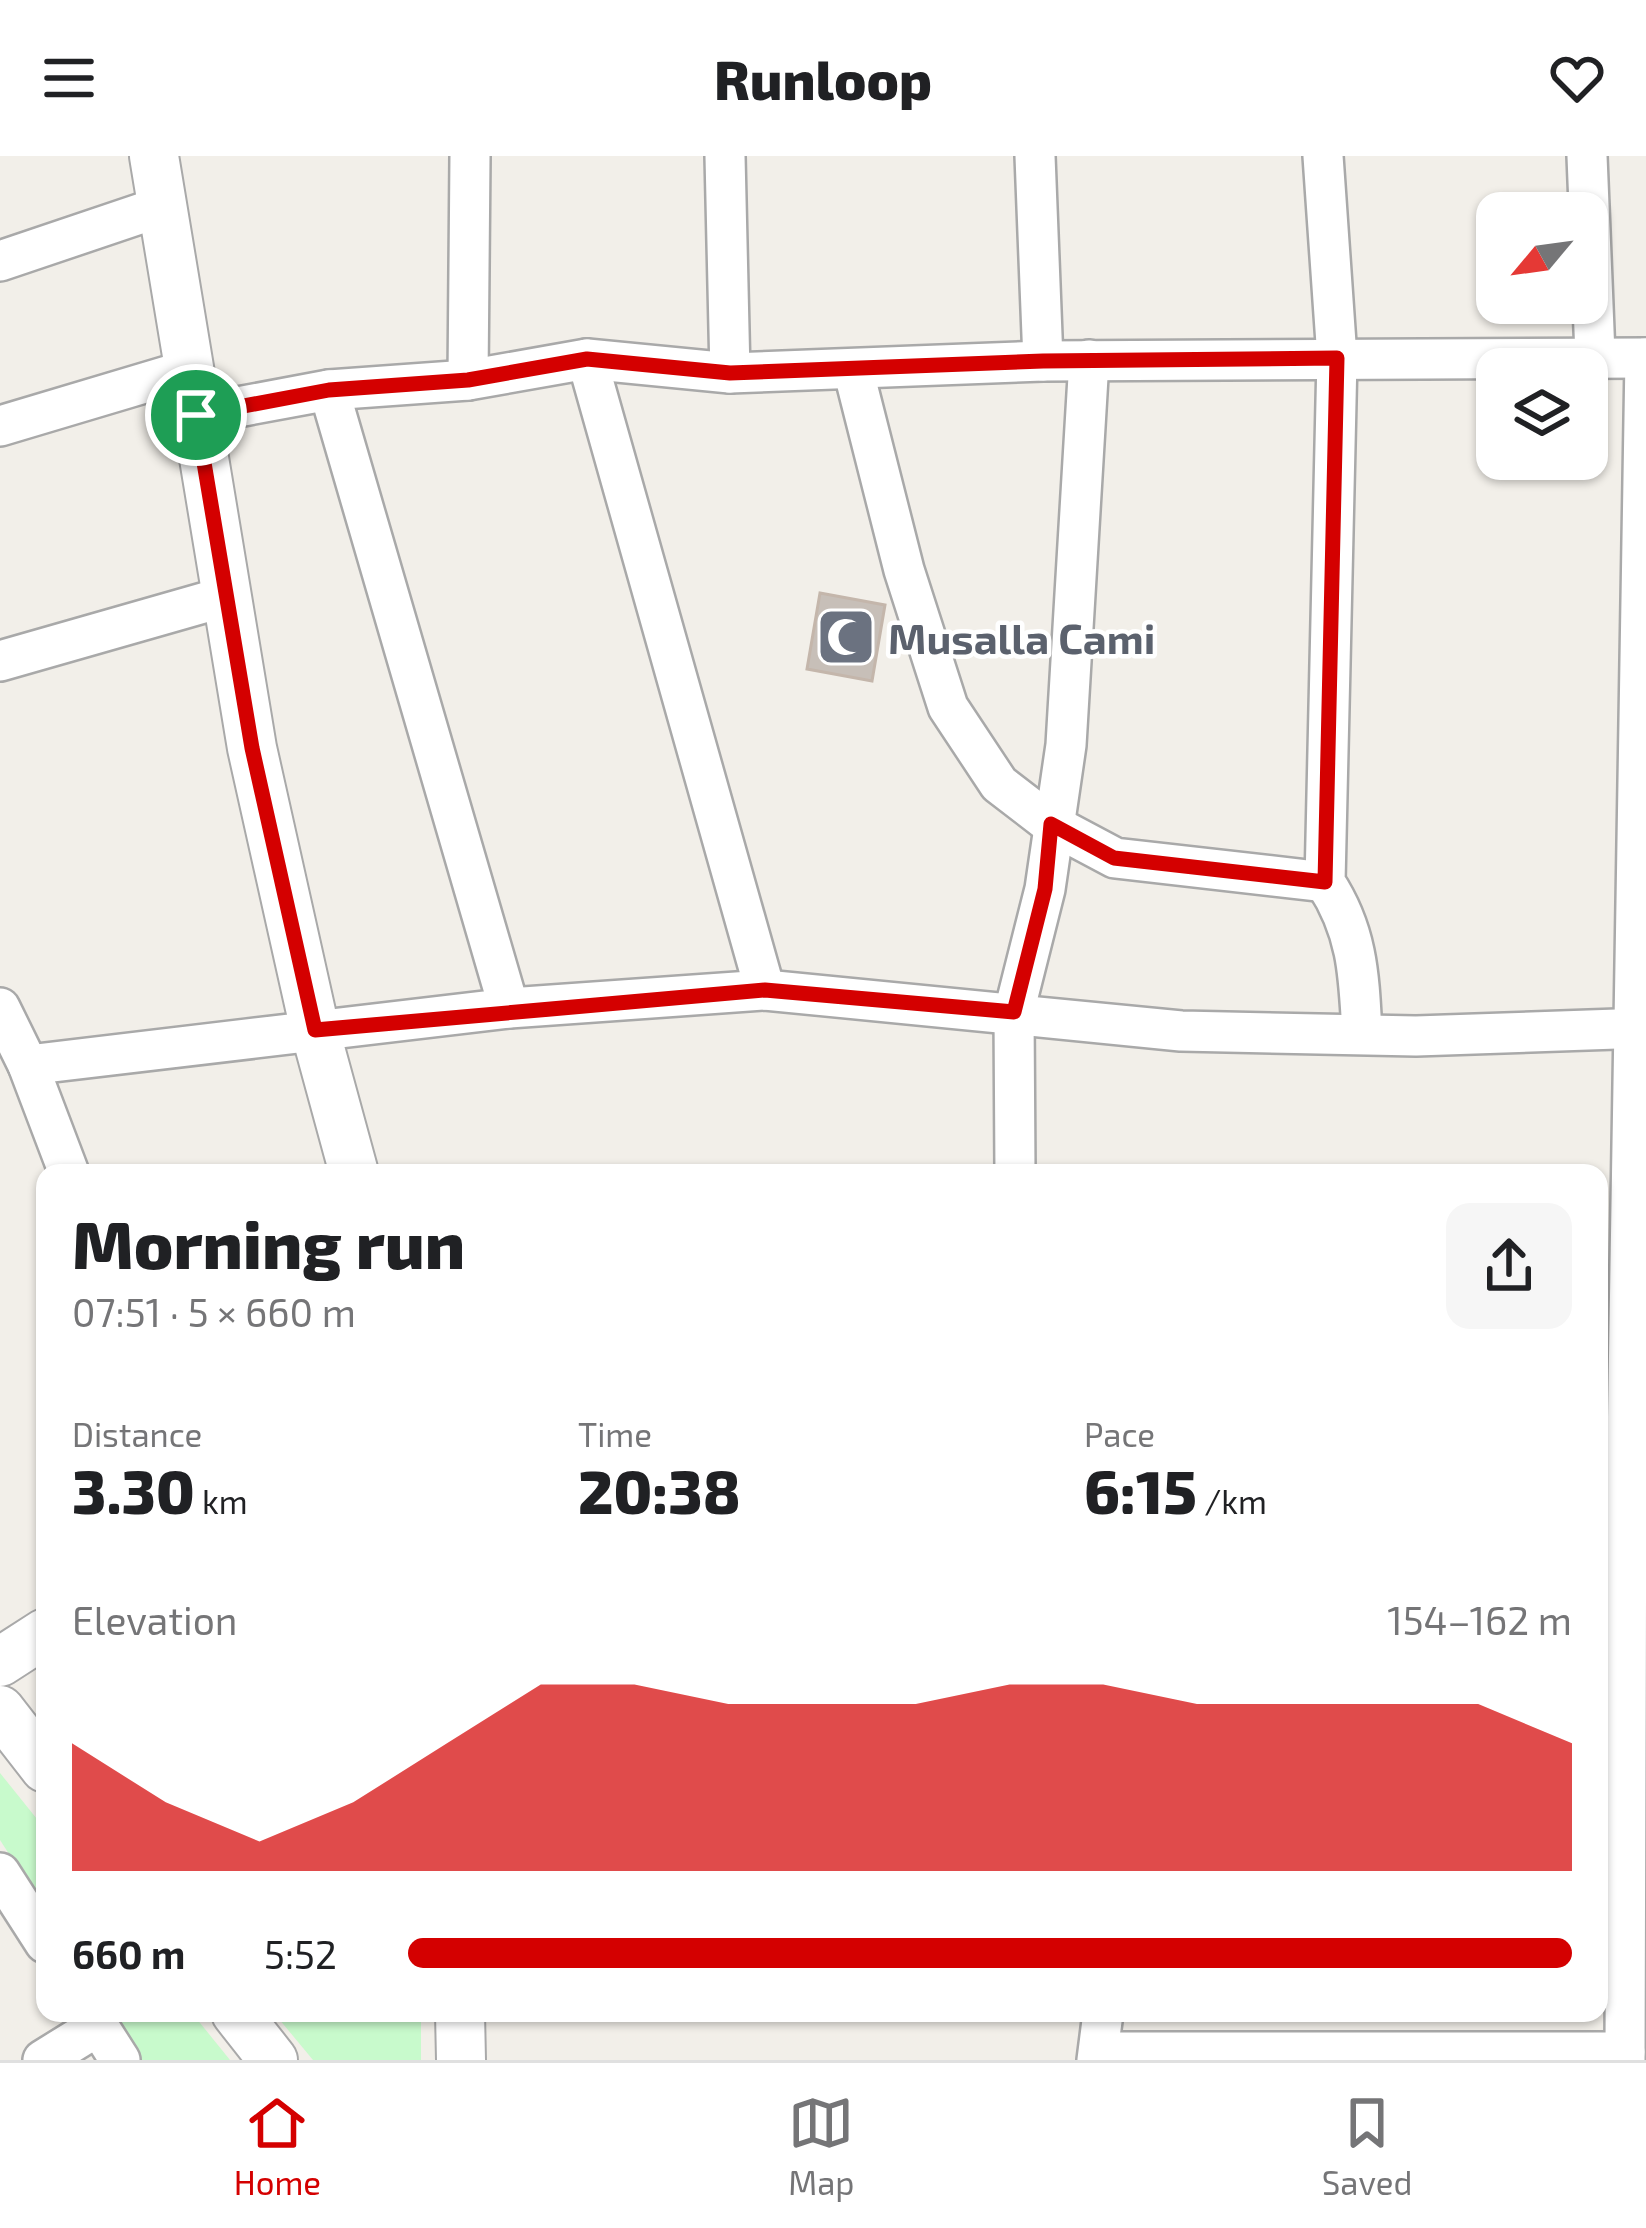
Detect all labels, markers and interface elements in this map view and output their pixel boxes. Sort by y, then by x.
icon: menu [36,45,102,111]
icon: heart [1544,45,1610,111]
text: Runloop [714,46,932,111]
north arrow [1476,192,1608,324]
map controls [1476,192,1608,480]
button: layers [1476,348,1608,480]
pin [145,364,247,466]
icon: arrive [163,382,229,448]
mosque icon: Musalla Cami [815,606,877,668]
place label: Musalla Cami [888,612,1155,662]
text: Morning run [72,1203,465,1282]
button: share [1446,1203,1572,1329]
text: 07:51 · 5 × 660 m [72,1288,356,1335]
text: Distance [72,1414,202,1454]
text: Time [578,1414,652,1454]
text: Pace [1084,1414,1155,1454]
text: 3.30 [72,1454,195,1526]
text: 20:38 [578,1454,741,1526]
text: 6:15 [1084,1454,1197,1526]
text: km [195,1481,248,1521]
text: /km [1197,1481,1267,1521]
text: Elevation [72,1596,237,1643]
text: 154–162 m [1387,1596,1572,1643]
text: 660 m [72,1930,185,1977]
text: 5:52 [264,1930,337,1977]
tab: Home [234,2090,321,2202]
tab: Map [788,2090,855,2202]
tab: Saved [1322,2090,1412,2202]

